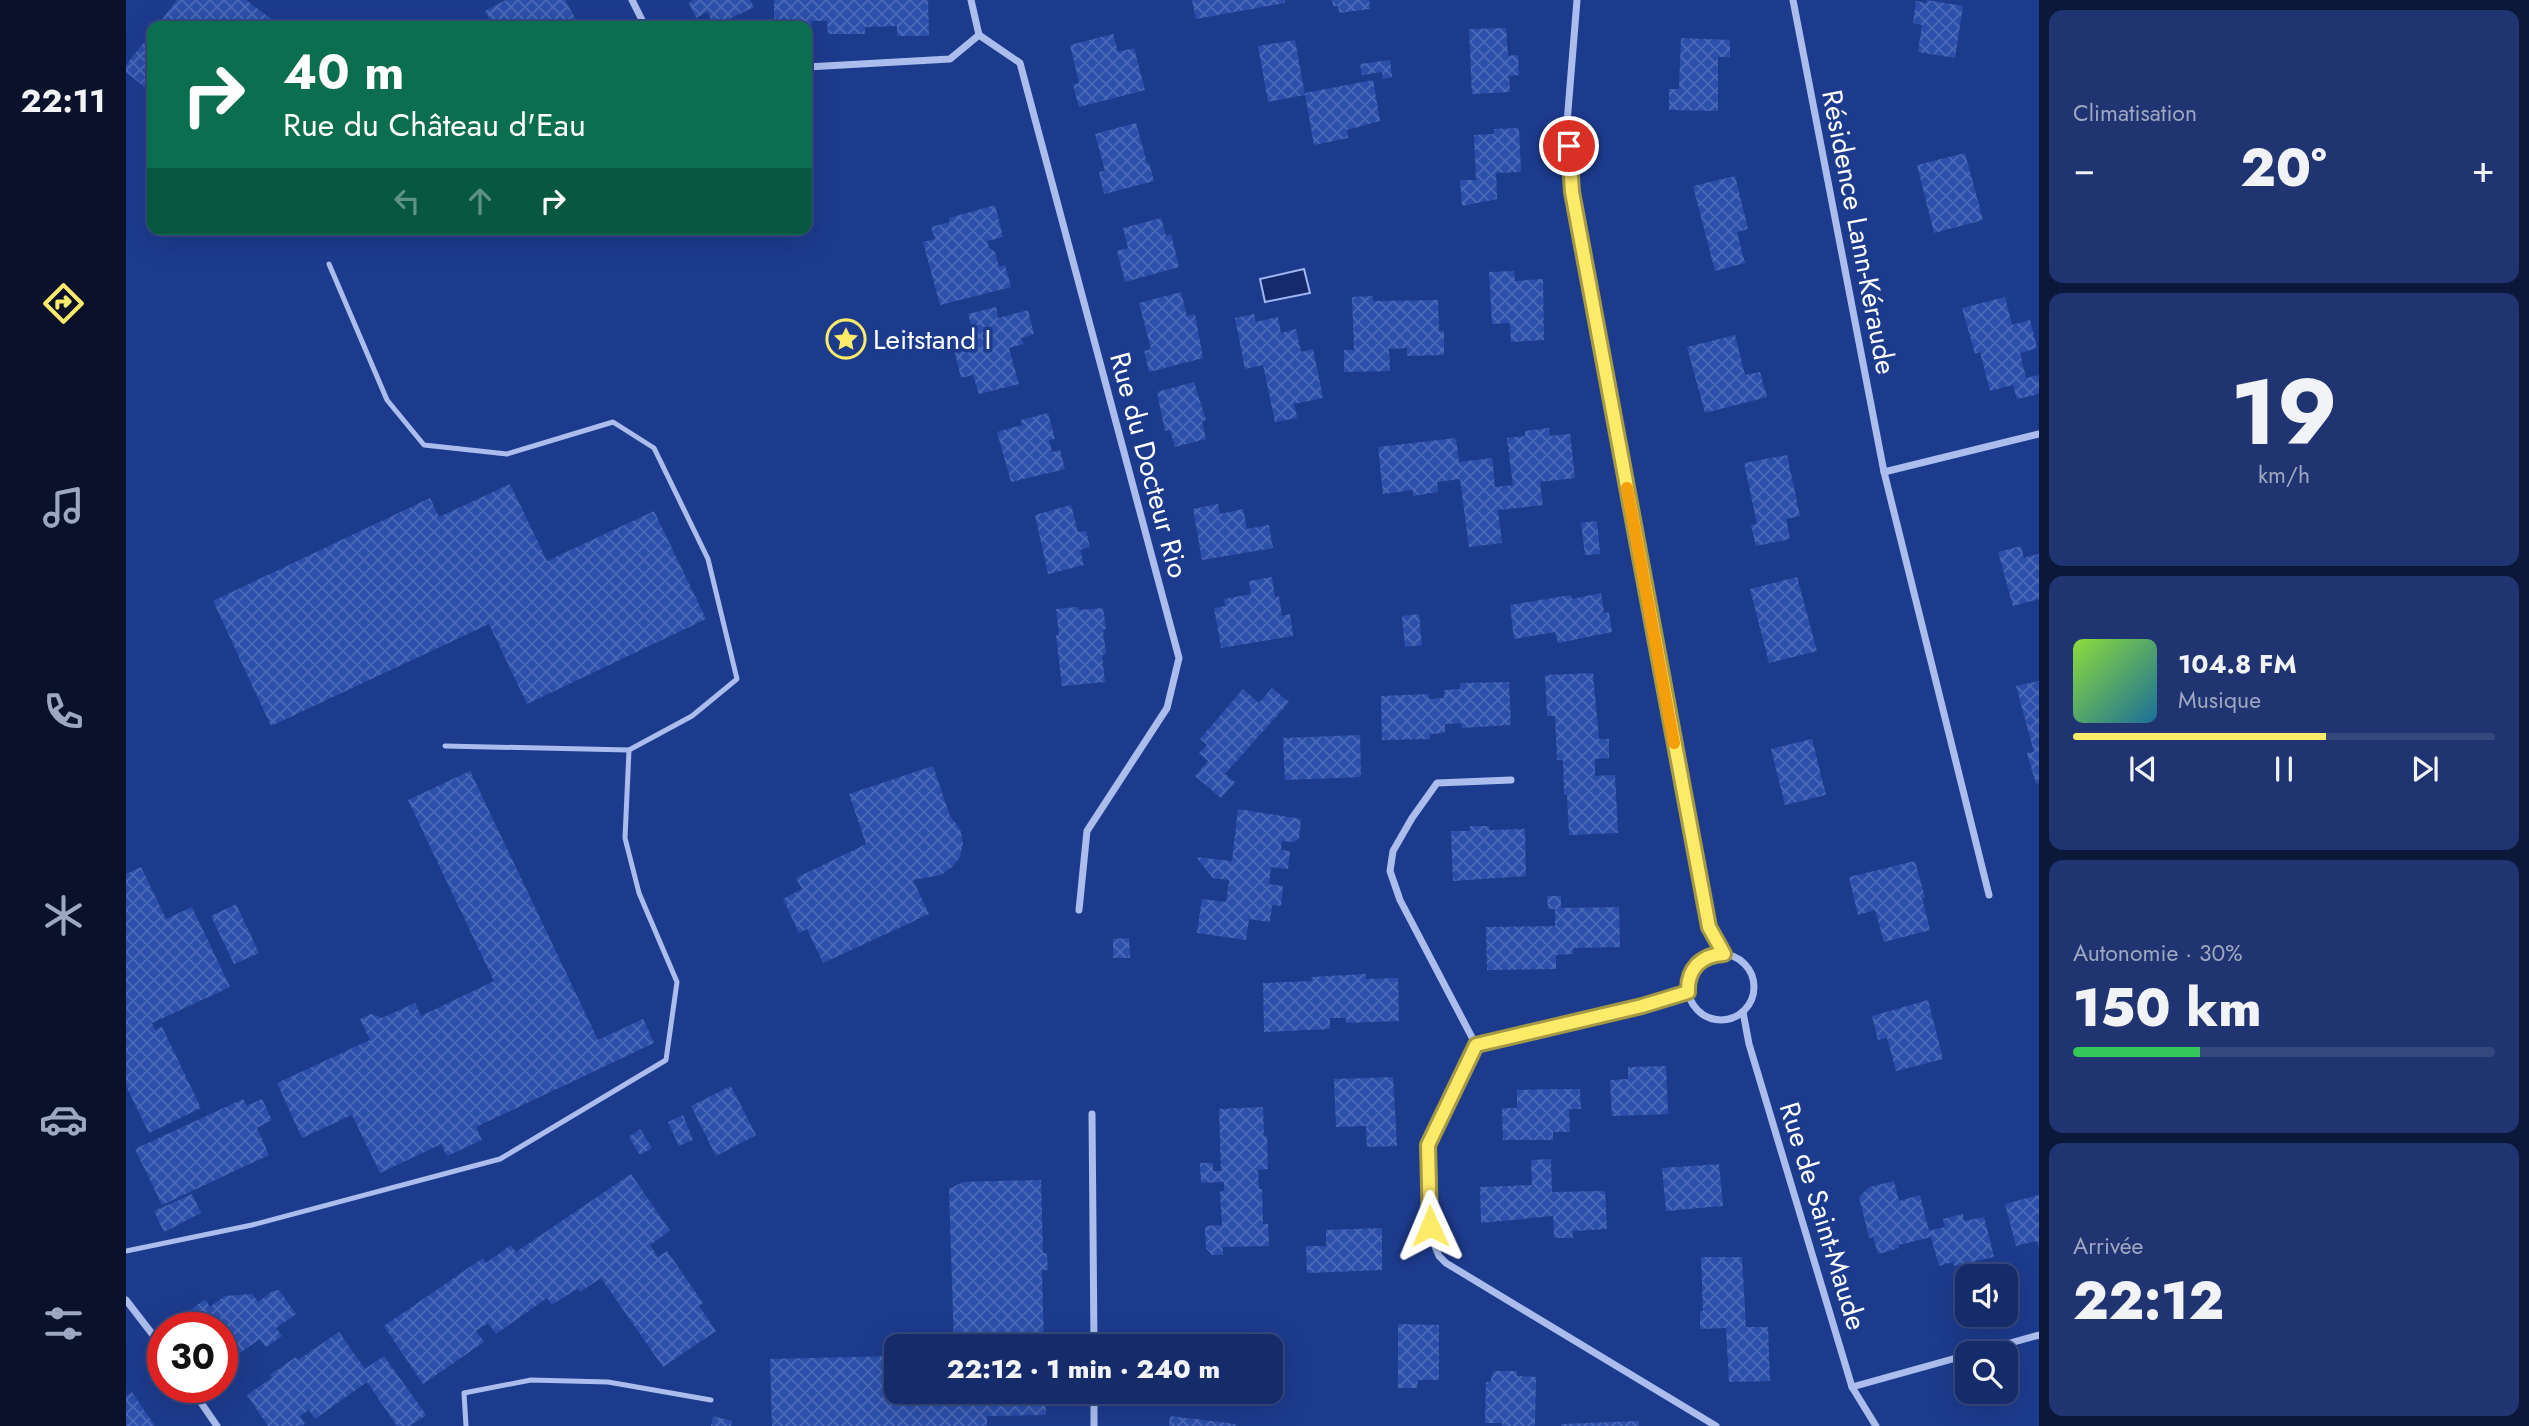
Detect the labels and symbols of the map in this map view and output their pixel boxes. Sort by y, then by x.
street label: Résidence Lann-Kéraude [1811,86,1907,378]
pin [1539,116,1599,176]
place icon: Leitstand I [825,318,867,360]
place label: Leitstand I [873,319,991,360]
street label: Rue du Docteur Rio [1099,348,1199,582]
street label: Rue de Saint-Maude [1769,1097,1877,1335]
position arrow [1393,1189,1467,1263]
speed limit sign: 30 [147,1312,238,1403]

